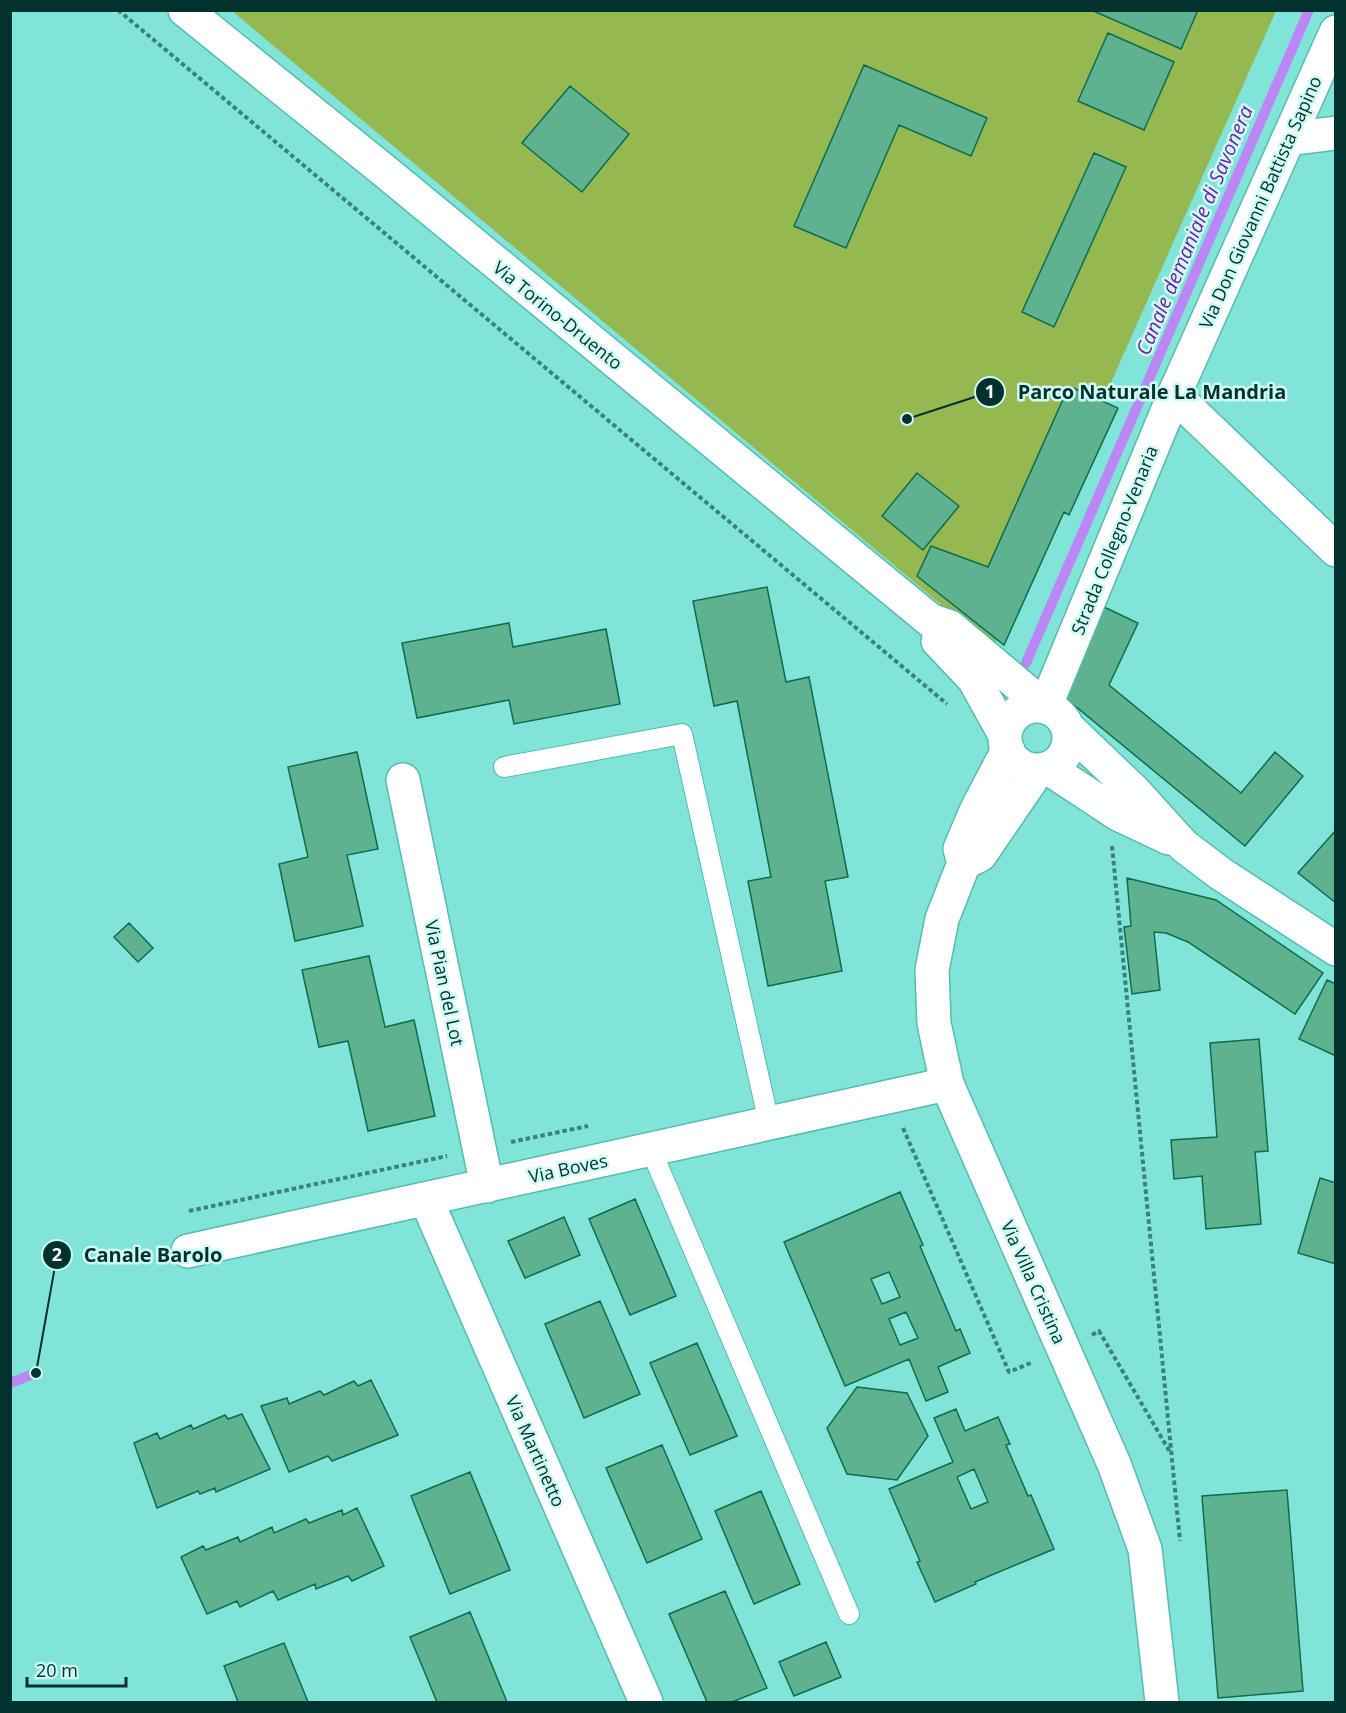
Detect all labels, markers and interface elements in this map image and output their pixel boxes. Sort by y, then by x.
street label: Via Don Giovanni Battista Sapino [1193,72,1327,332]
water label: Canale demaniale di Savonera [1129,101,1259,359]
street label: Via Torino-Druento [488,255,628,375]
callout: Parco Naturale La Mandria [975,373,1298,411]
text: Parco Naturale La Mandria [1018,378,1286,405]
text: 1 [985,379,995,403]
street label: Strada Collegno-Venaria [1065,442,1163,638]
street label: Via Pian del Lot [420,918,470,1048]
street label: Via Boves [526,1148,610,1188]
street label: Via Villa Cristina [996,1216,1072,1348]
callout: Canale Barolo [42,1236,234,1274]
text: Canale Barolo [84,1241,222,1268]
text: 2 [52,1242,62,1266]
street label: Via Martinetto [501,1392,571,1510]
scale bar [27,1650,126,1688]
text: 20 m [36,1658,78,1682]

